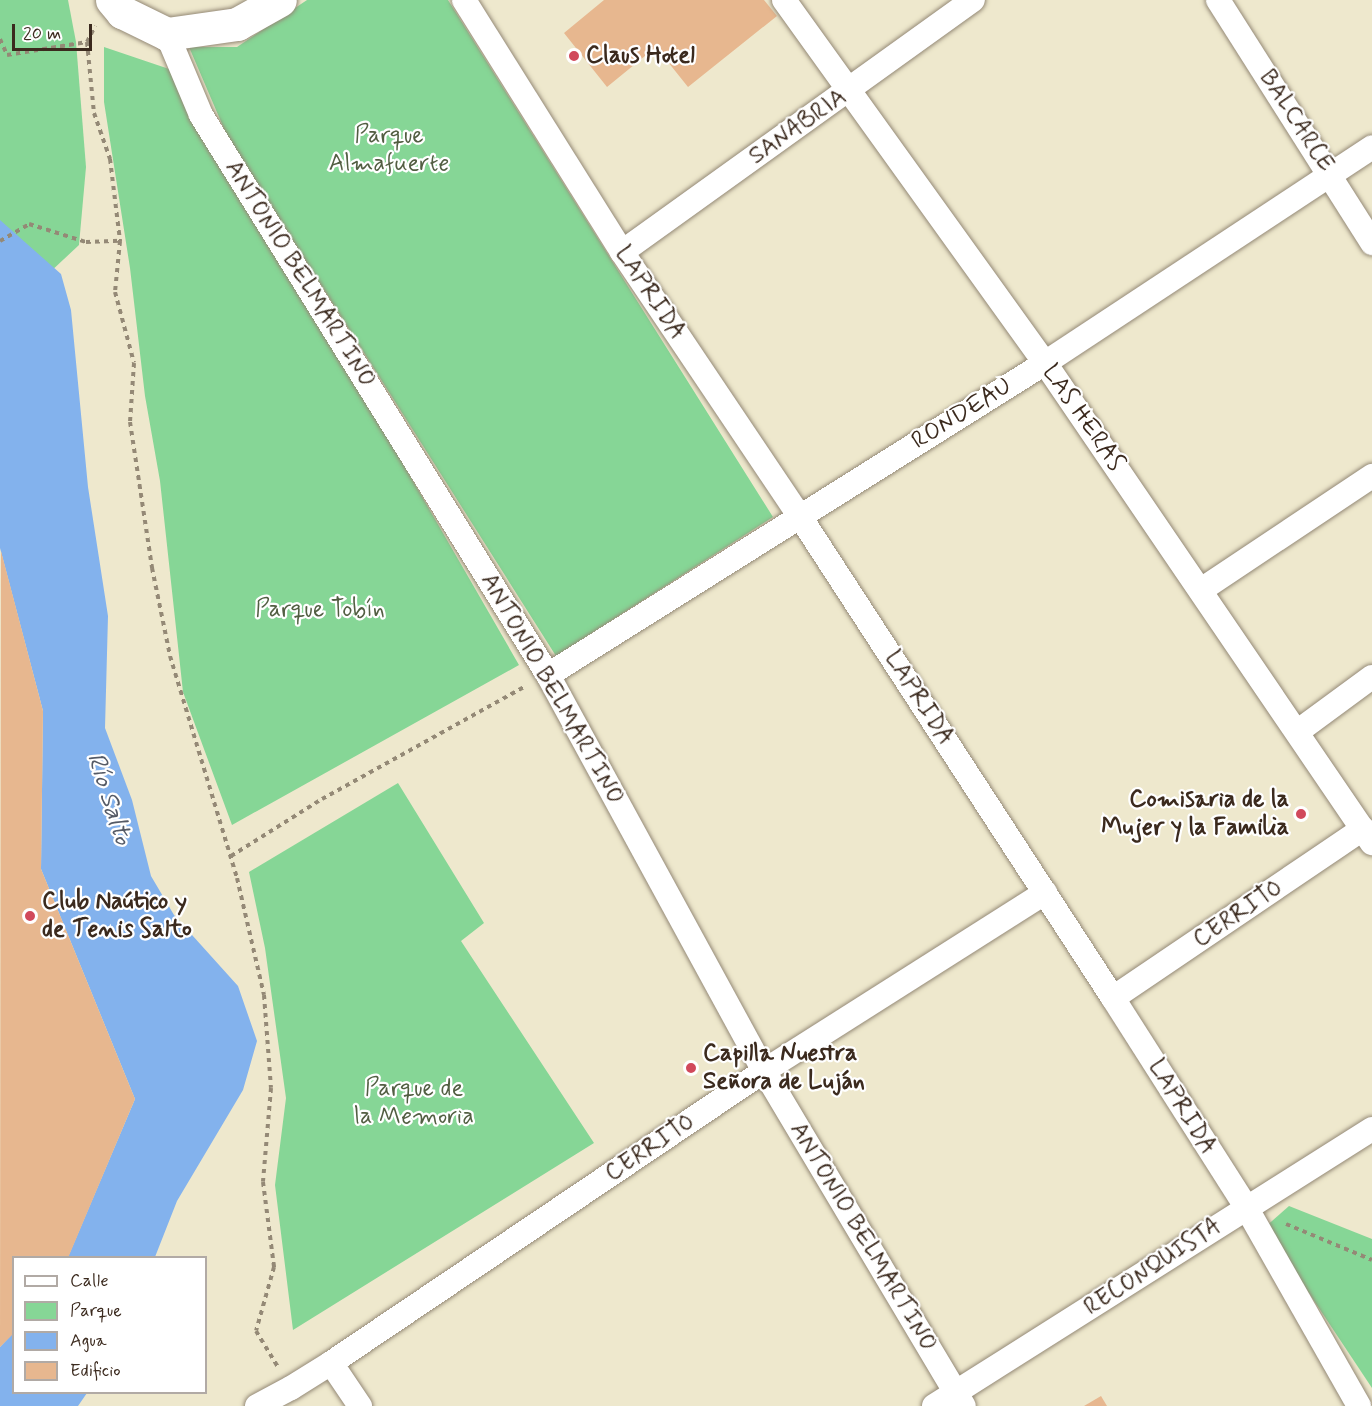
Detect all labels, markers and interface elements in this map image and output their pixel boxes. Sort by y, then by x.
scale bar [15,12,94,50]
text: 20 m [23,22,61,46]
place label: Claus Hotel [586,42,695,70]
marker: Claus Hotel [567,49,581,63]
street label: BALCARCE [1252,65,1340,177]
street label: SANABRIA [744,83,852,171]
park label: Parque Almafuerte [329,122,449,178]
street label: ANTONIO BELMARTINO [221,159,379,389]
street label: LAPRIDA [608,241,692,345]
street label: LAS HERAS [1037,360,1129,476]
street label: RONDEAU [907,372,1017,456]
street label: ANTONIO BELMARTINO [476,572,628,806]
park label: Parque Tobín [255,596,385,624]
street label: LAPRIDA [878,645,960,751]
water label: Río Salto [78,748,138,850]
place label: Comisaria de la Mujer y la Familia [1098,786,1289,842]
marker: Comisaria de la Mujer y la Familia [1294,807,1308,821]
street label: CERRITO [1188,874,1288,954]
place label: Club Naútico y de Tenis Salto [42,888,187,944]
marker: Club Naútico y de Tenis Salto [23,909,37,923]
place label: Capilla Nuestra Señora de Luján [703,1040,865,1096]
street label: LAPRIDA [1142,1054,1222,1160]
marker: Capilla Nuestra Señora de Luján [684,1061,698,1075]
park label: Parque de la Memoria [354,1075,474,1131]
street label: CERRITO [600,1108,700,1188]
street label: ANTONIO BELMARTINO [785,1121,941,1353]
street label: RECONQUISTA [1079,1212,1227,1322]
legend [12,1256,207,1394]
text: Calle [70,1269,109,1293]
text: Parque [70,1299,122,1323]
text: Agua [70,1329,107,1353]
text: Edificio [70,1359,121,1383]

